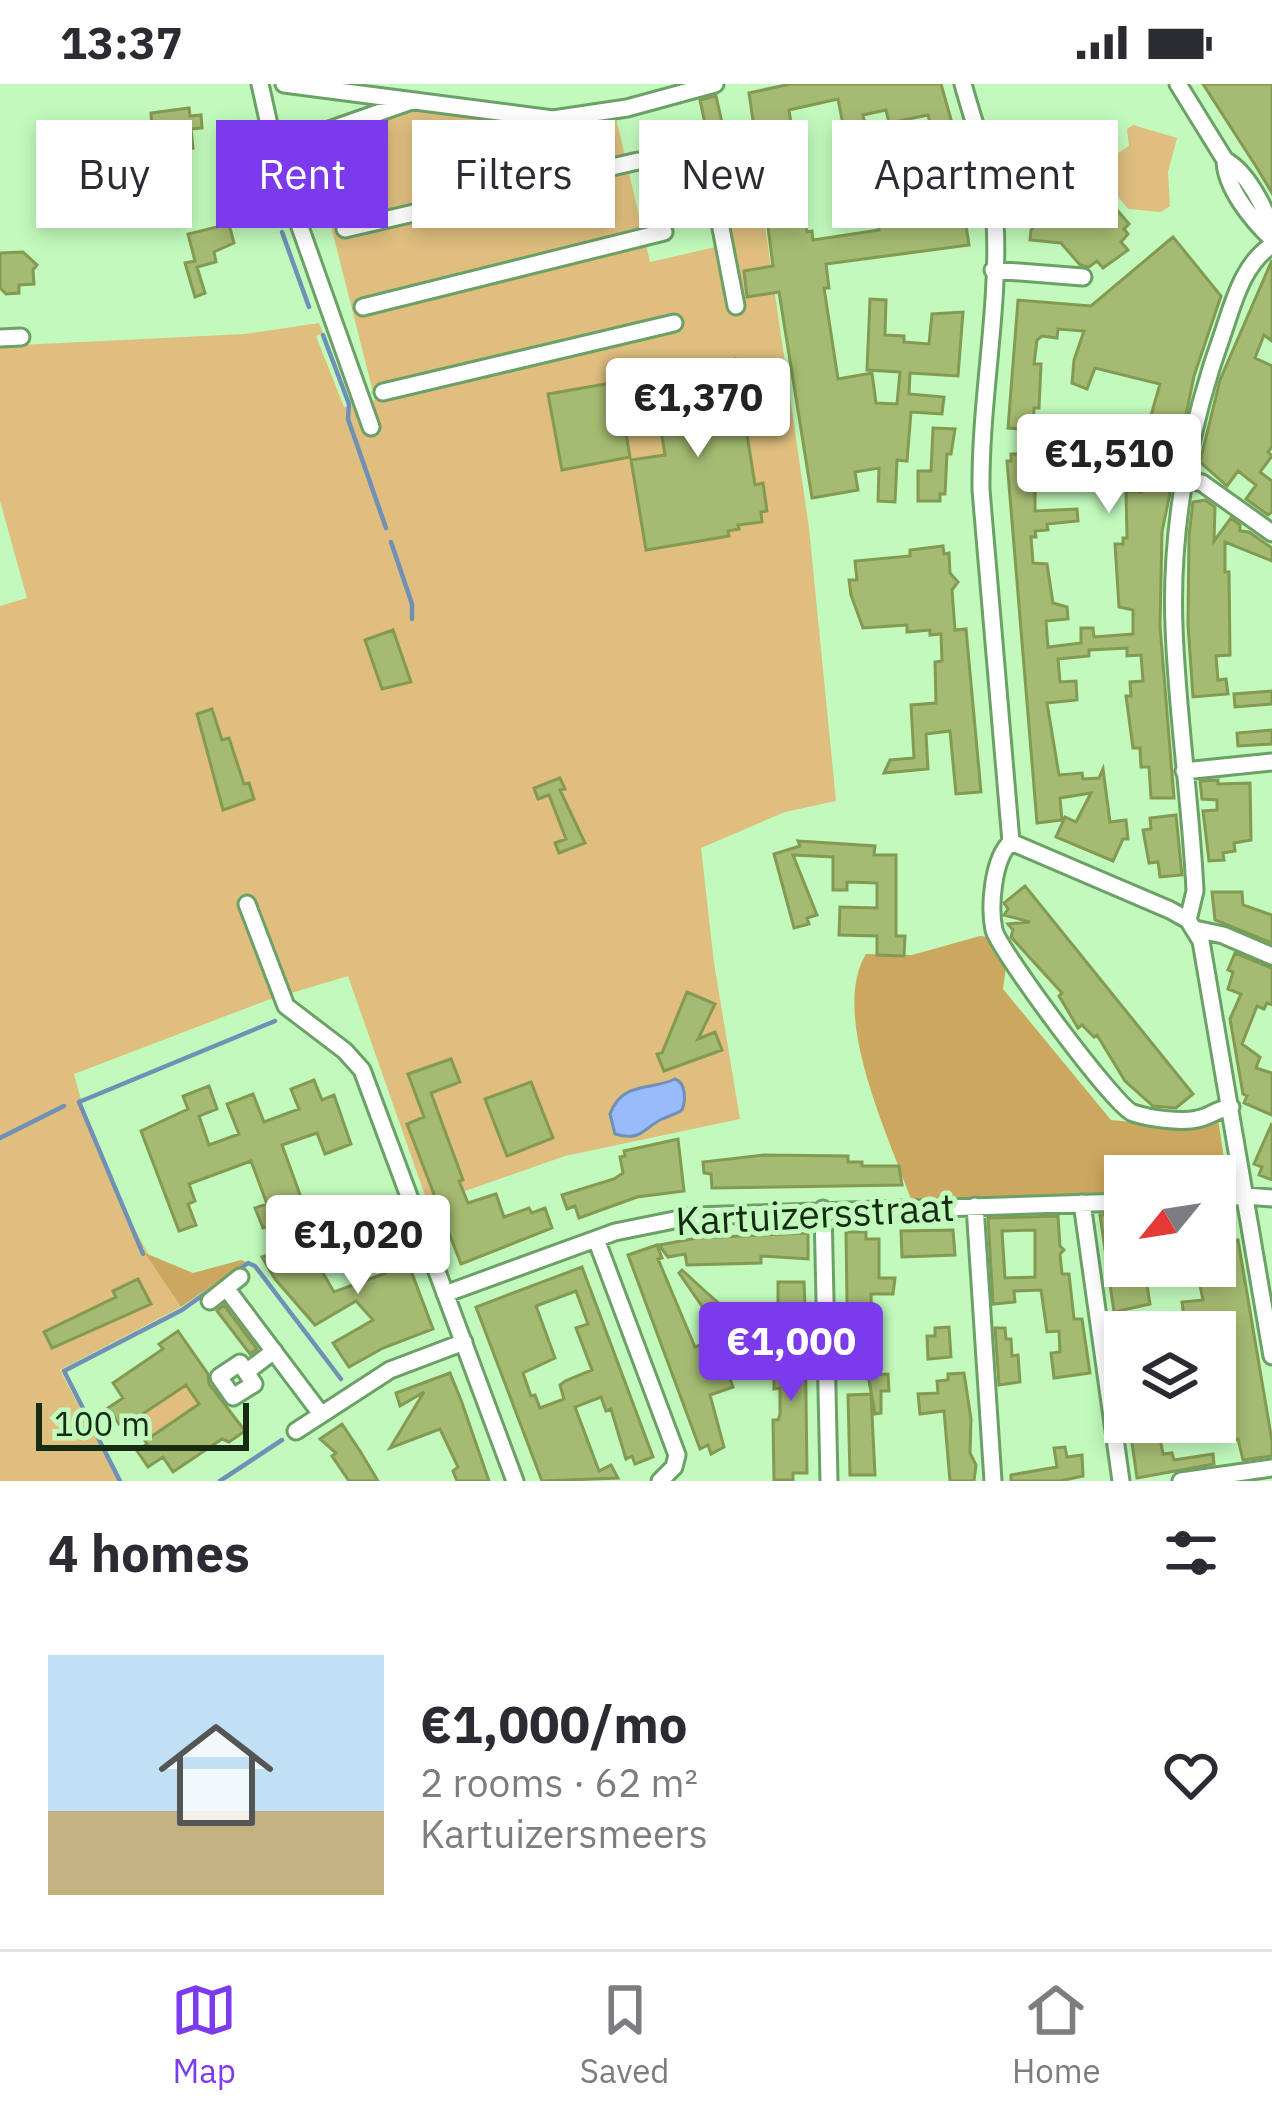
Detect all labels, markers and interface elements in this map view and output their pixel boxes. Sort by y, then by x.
text: 13:37 [60,13,183,71]
chip: Buy [36,120,192,228]
chip: Rent [216,120,388,228]
chip: Filters [412,120,615,228]
chip: New [639,120,808,228]
chip: Apartment [832,120,1118,228]
pin: €1,370 [600,358,796,460]
text: €1,370 [633,371,763,422]
pin: €1,510 [1011,414,1207,516]
text: €1,510 [1044,427,1174,478]
north arrow [1104,1155,1236,1287]
map controls [1104,1155,1236,1443]
street label: Kartuizersstraat [674,1181,956,1246]
pin: €1,020 [260,1195,456,1297]
text: €1,020 [293,1208,423,1259]
pin: €1,000 [693,1302,889,1404]
button: layers [1104,1311,1236,1443]
text: €1,000 [726,1315,856,1366]
scale bar [36,1397,249,1450]
text: 100 m [54,1402,150,1445]
text: 4 homes [48,1520,250,1586]
icon: filters [1158,1520,1224,1586]
text: €1,000/mo [420,1691,688,1757]
icon: home [144,1703,288,1847]
icon: heart [1158,1742,1224,1808]
text: 2 rooms · 62 m² [420,1757,698,1808]
text: Kartuizersmeers [420,1808,708,1859]
tab: Map [171,1977,237,2092]
tab: Saved [580,1977,669,2092]
tab: Home [1012,1977,1101,2092]

